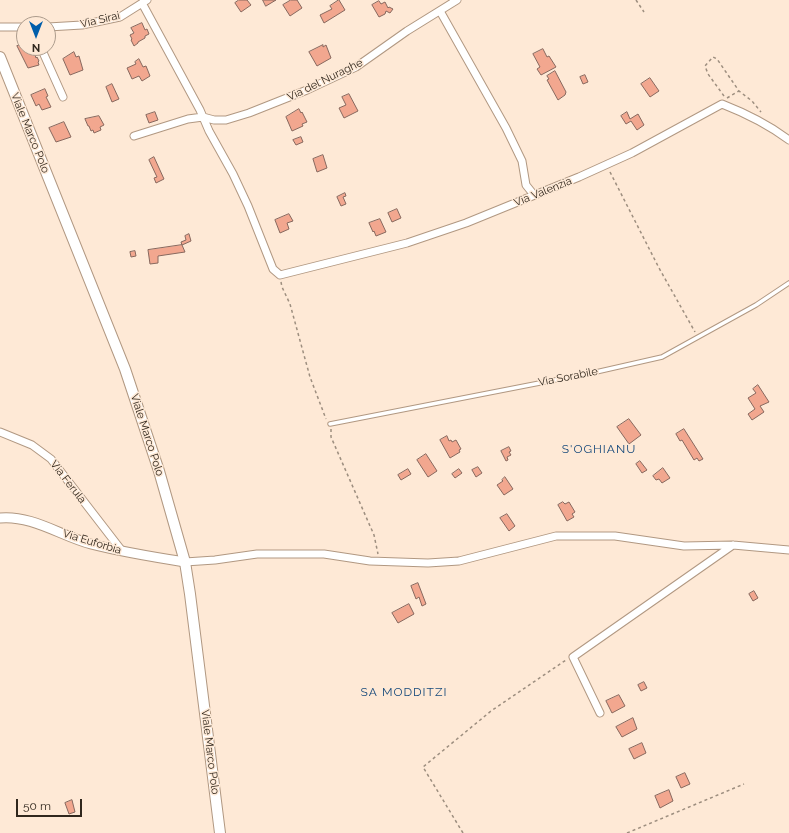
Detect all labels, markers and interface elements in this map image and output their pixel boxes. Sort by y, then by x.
street label: Via Sirai [79,9,121,31]
north arrow [16,16,56,56]
text: N [32,41,40,54]
street label: Via del Nuraghe [285,56,365,104]
street label: Viale Marco Polo [8,91,52,175]
street label: Via Valenzia [512,174,574,210]
street label: Via Sorabile [537,365,599,389]
street label: Viale Marco Polo [128,392,166,478]
district label: S'OGHIANU [562,442,636,456]
street label: Via Ferula [47,458,89,506]
street label: Via Euforbia [61,527,123,557]
district label: SA MODDITZI [361,685,447,699]
street label: Viale Marco Polo [198,709,222,795]
scale bar [18,791,84,817]
text: 50 m [23,799,51,813]

